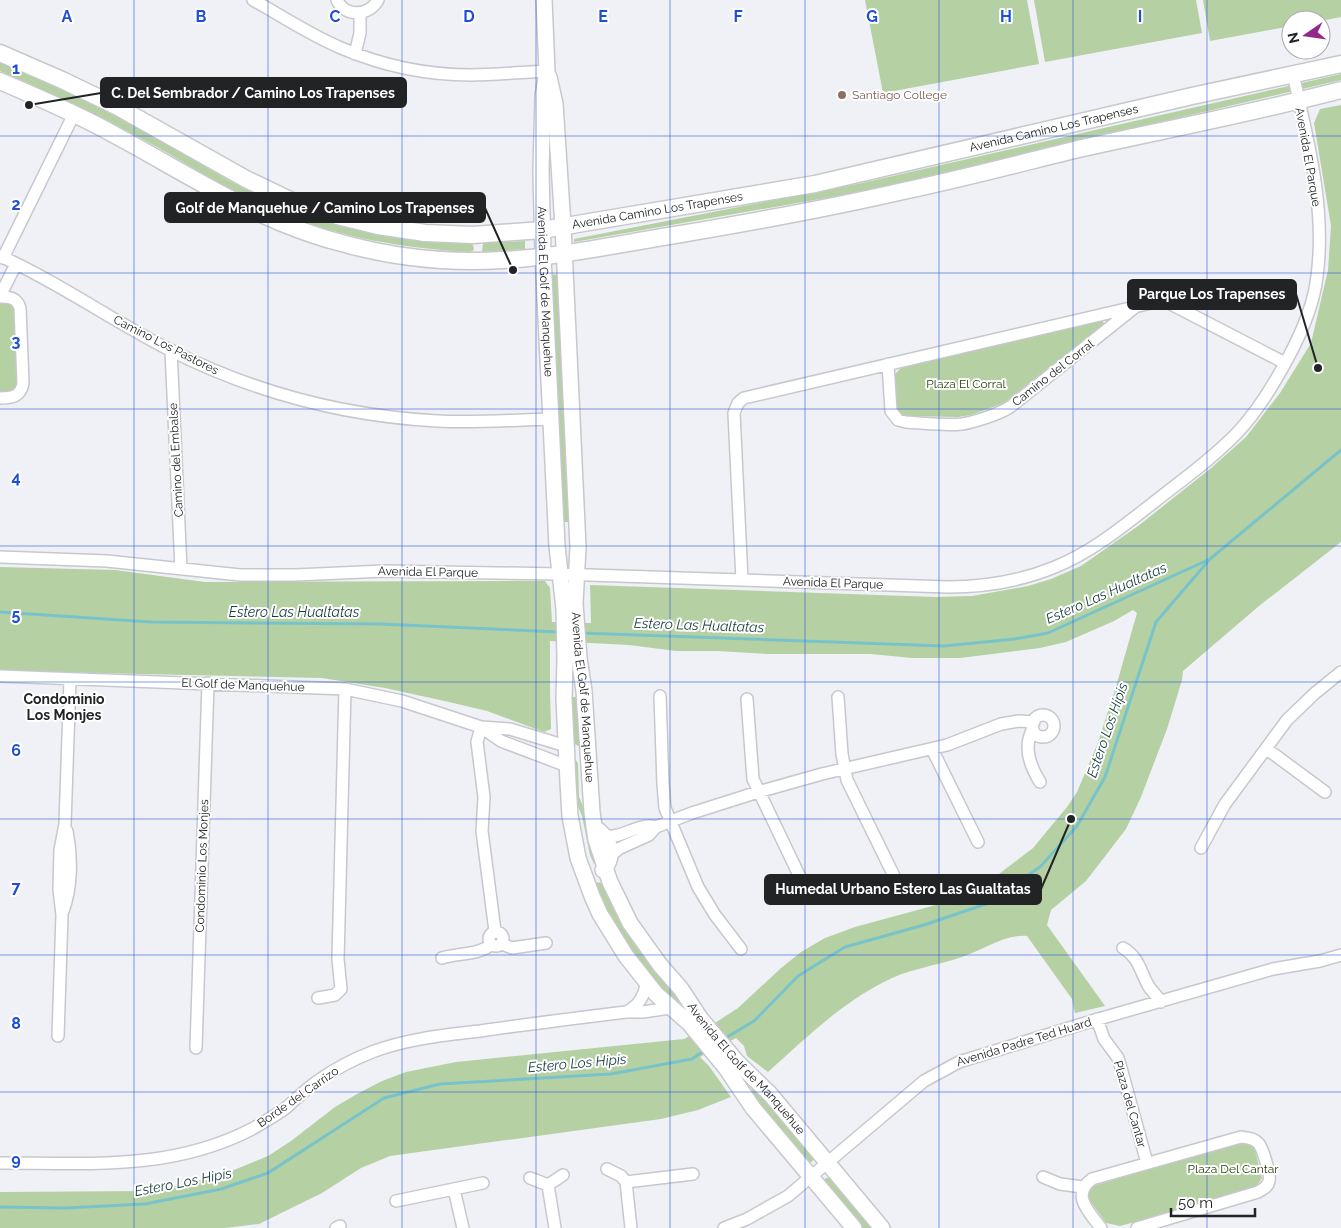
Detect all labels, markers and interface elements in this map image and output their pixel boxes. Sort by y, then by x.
text: A [62,7,73,26]
text: B [196,7,207,26]
text: C [330,7,341,26]
text: D [463,7,475,26]
text: E [598,7,608,26]
text: F [733,7,743,26]
text: G [866,7,878,26]
text: H [1000,7,1012,26]
text: I [1138,7,1142,26]
north arrow [1281,10,1331,60]
text: N [1284,31,1302,45]
text: 1 [12,59,20,78]
callout: C. Del Sembrador / Camino Los Trapenses [101,78,406,107]
text: C. Del Sembrador / Camino Los Trapenses [111,85,395,101]
place label: Santiago College [852,88,947,102]
marker: Santiago College [836,89,848,101]
street label: Avenida Camino Los Trapenses [968,102,1140,155]
street label: Avenida El Parque [1292,106,1324,208]
street label: Avenida Camino Los Trapenses [571,189,744,232]
callout: Golf de Manquehue / Camino Los Trapenses [165,193,485,222]
text: 2 [11,195,21,214]
text: Golf de Manquehue / Camino Los Trapenses [176,200,474,216]
street label: Avenida El Golf de Manquehue [535,206,556,377]
callout: Parque Los Trapenses [1128,280,1296,309]
text: Parque Los Trapenses [1138,286,1286,302]
street label: Camino Los Pastores [111,312,221,378]
text: 3 [12,332,21,351]
street label: Camino del Corral [1009,336,1097,409]
park label: Plaza El Corral [926,377,1007,391]
street label: Camino del Embalse [166,403,186,517]
text: 4 [11,468,21,487]
water label: Estero Las Hualtatas [1043,559,1169,627]
street label: Avenida El Parque [378,564,478,580]
street label: Avenida El Parque [783,574,883,592]
water label: Estero Las Hualtatas [229,604,360,620]
text: 5 [12,605,21,624]
street label: Avenida El Golf de Manquehue [569,612,597,783]
water label: Estero Las Hualtatas [634,615,765,635]
street label: El Golf de Manquehue [181,676,305,694]
water label: Estero Los Hipis [1083,680,1131,779]
district label: Condominio Los Monjes [23,691,105,723]
text: 6 [11,741,21,760]
street label: Condominio Los Monjes [193,799,211,933]
callout: Humedal Urbano Estero Las Gualtatas [765,875,1041,904]
text: 7 [12,878,21,897]
text: Humedal Urbano Estero Las Gualtatas [775,881,1031,897]
street label: Avenida El Golf de Manquehue [685,1000,808,1137]
text: 8 [11,1014,21,1033]
street label: Avenida Padre Ted Huard [955,1015,1093,1069]
water label: Estero Los Hipis [527,1051,627,1075]
street label: Plaza del Cantar [1111,1059,1149,1150]
street label: Borde del Carrizo [255,1064,341,1130]
text: 9 [11,1150,21,1169]
park label: Plaza Del Cantar [1188,1162,1279,1176]
water label: Estero Los Hipis [133,1165,234,1199]
scale bar [1171,1186,1255,1218]
text: 50 m [1178,1194,1213,1212]

